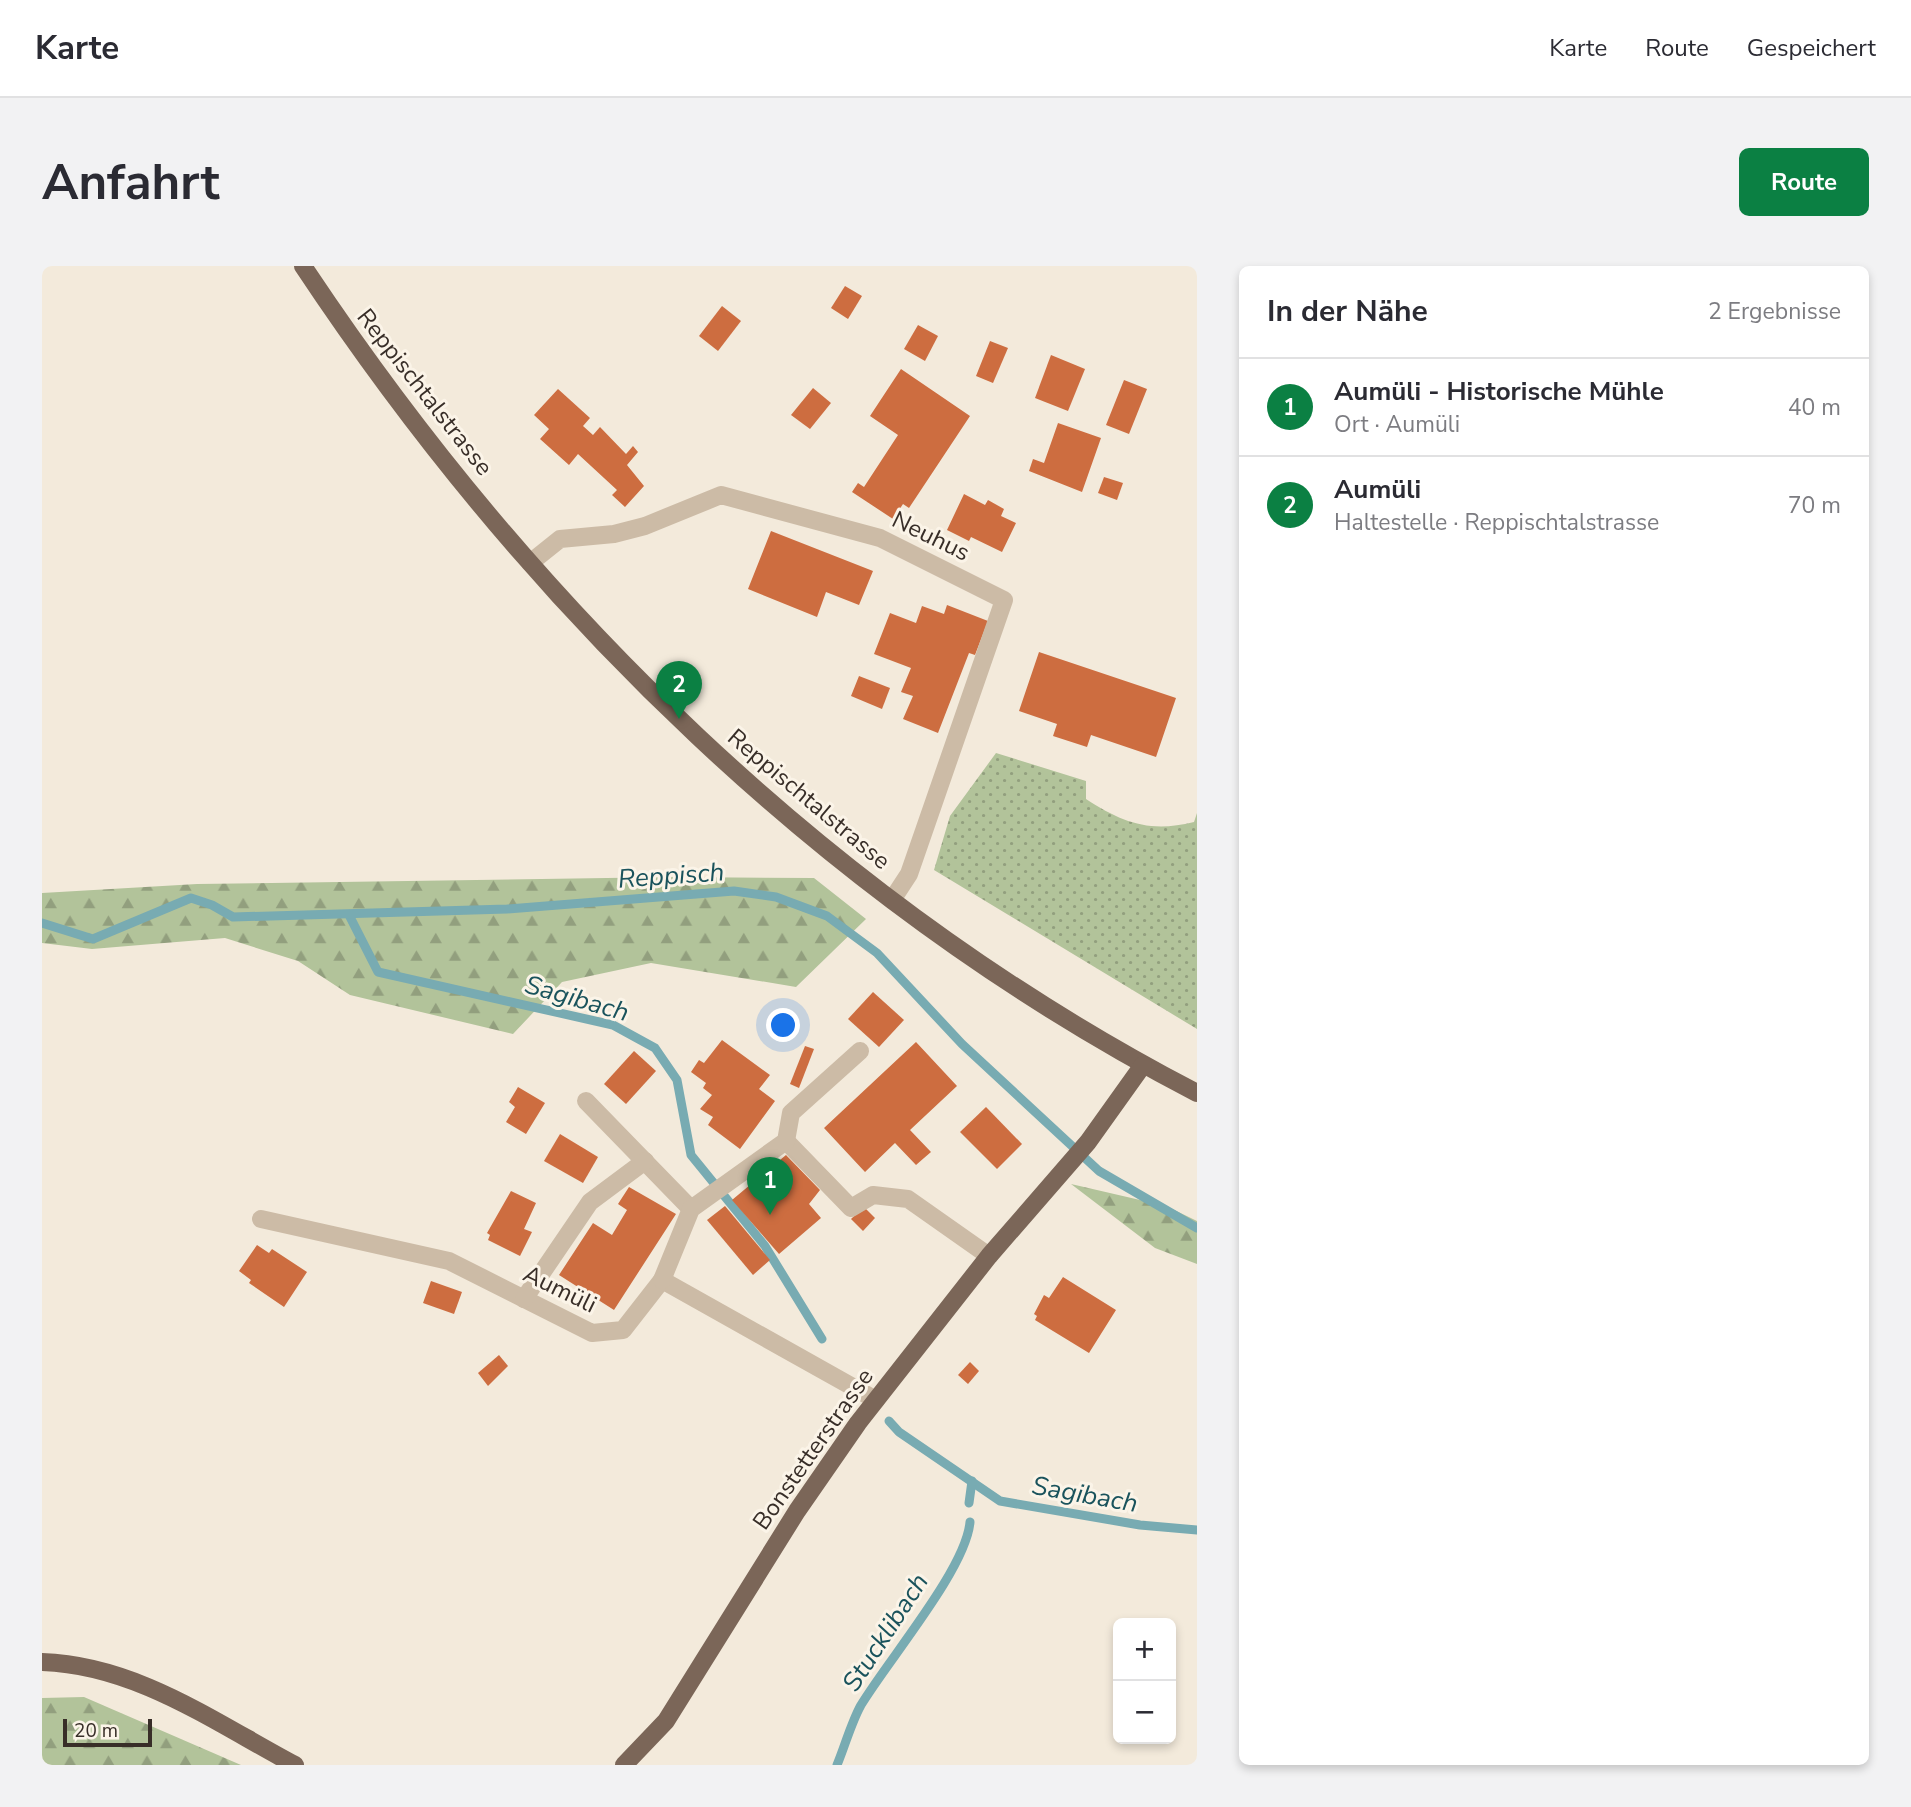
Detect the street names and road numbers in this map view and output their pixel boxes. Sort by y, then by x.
street label: Reppischtalstrasse [350,302,500,482]
street label: Neuhus [887,504,975,568]
street label: Reppischtalstrasse [721,721,897,877]
street label: Aumüli [518,1258,602,1320]
street label: Bonstetterstrasse [745,1362,881,1536]

